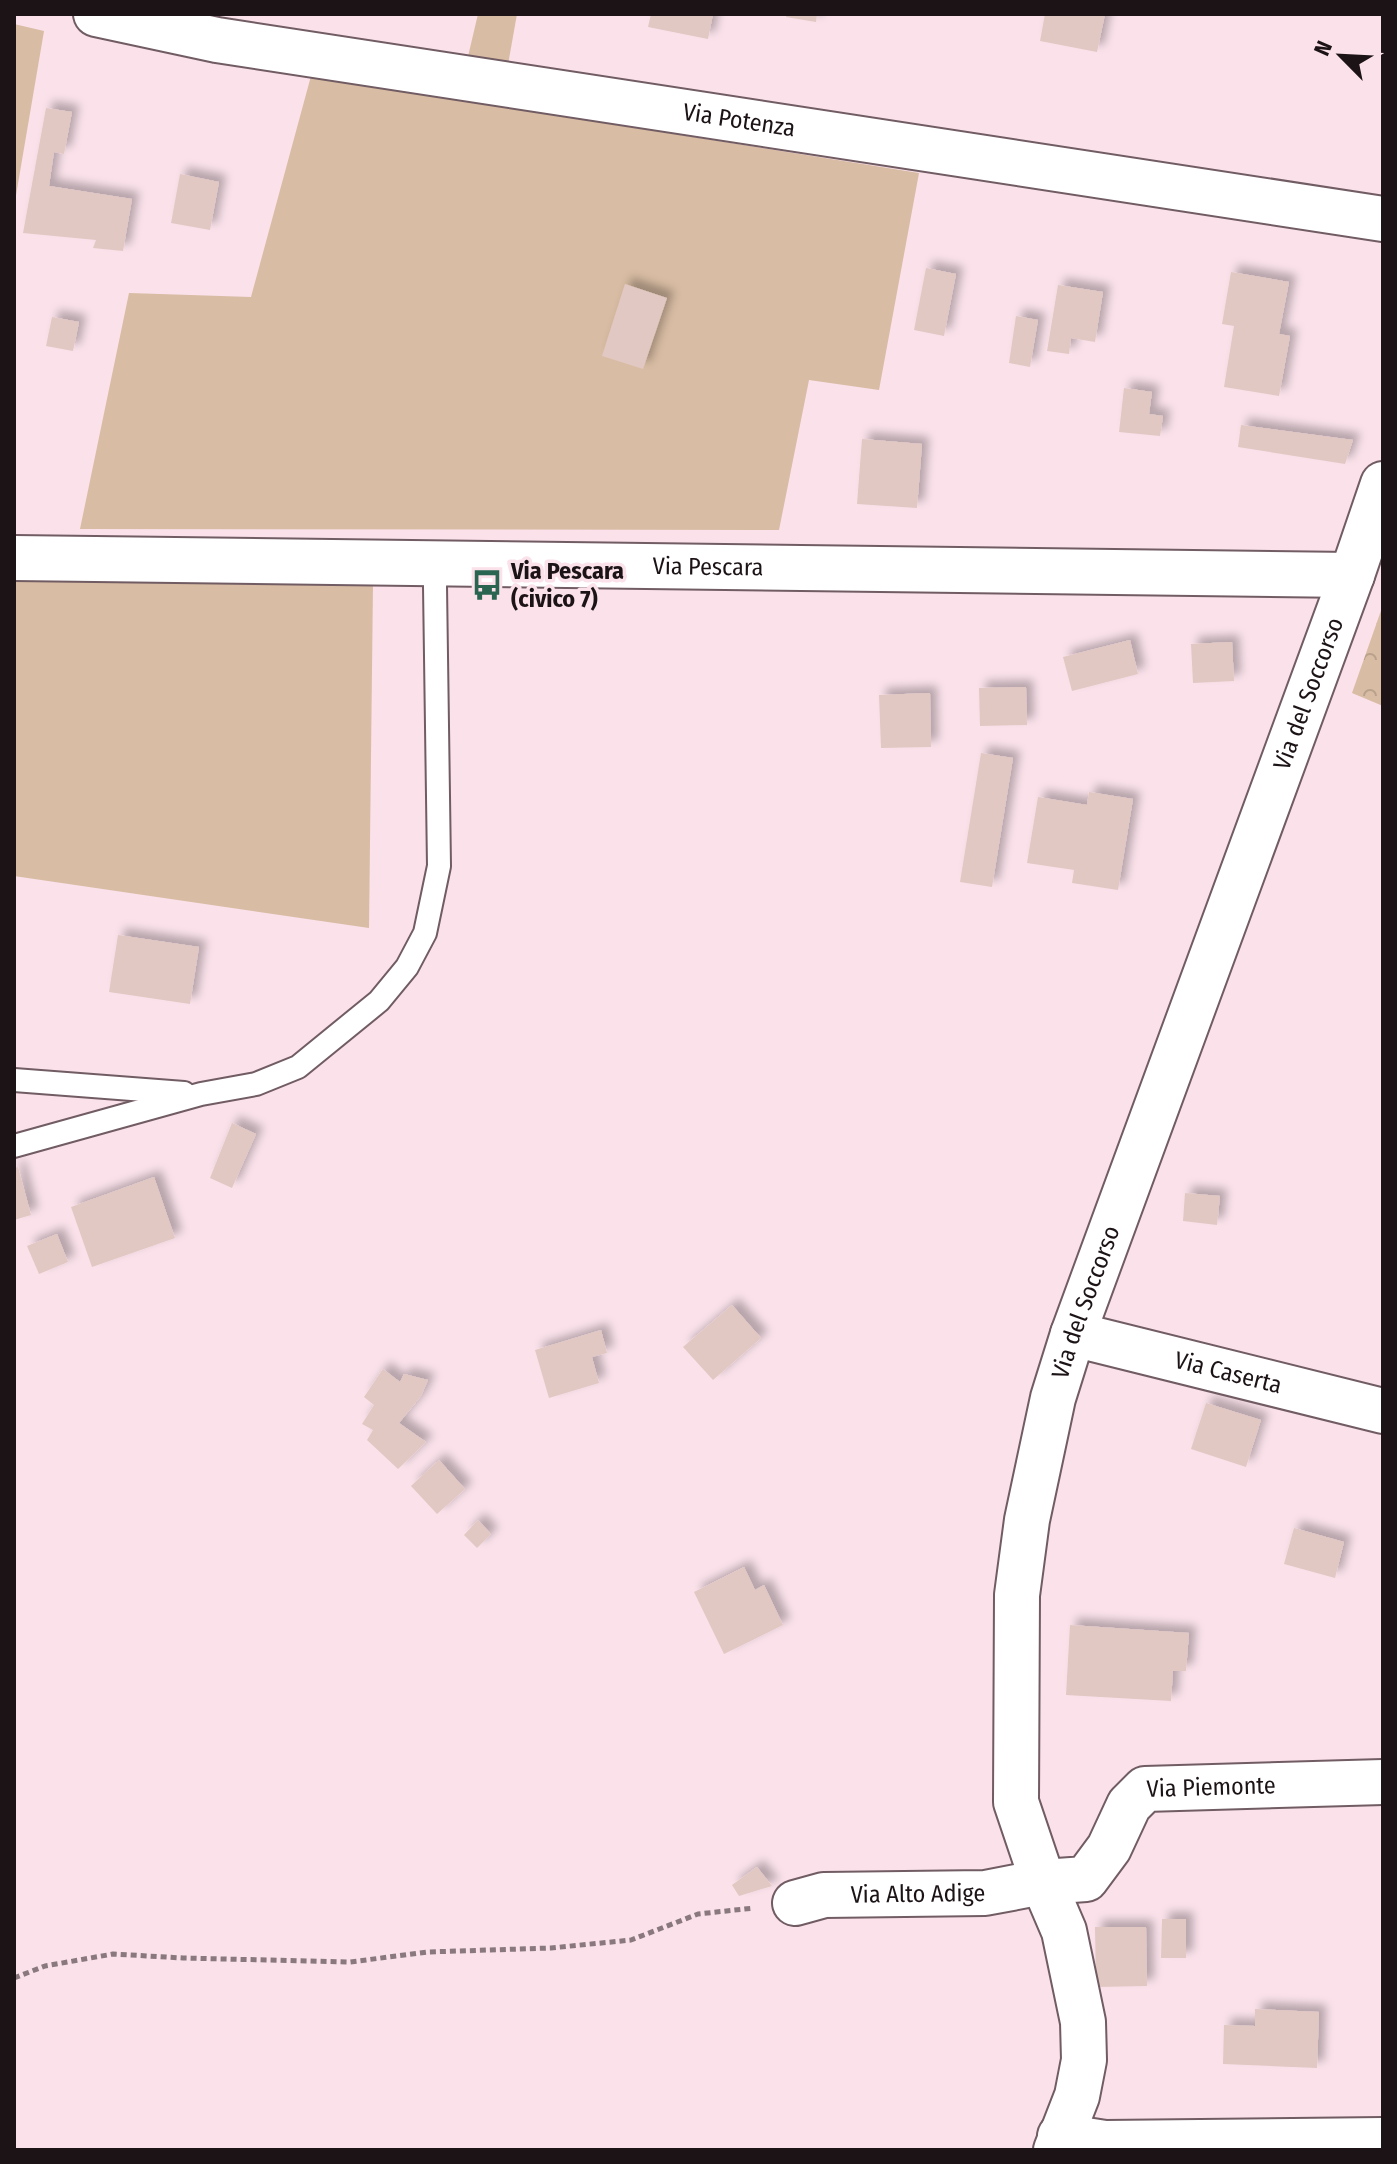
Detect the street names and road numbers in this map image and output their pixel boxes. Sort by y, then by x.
street label: Via Potenza [681,98,797,143]
street label: Via Pescara [652,552,764,582]
street label: Via del Soccorso [1268,614,1349,774]
street label: Via del Soccorso [1046,1222,1126,1382]
street label: Via Caserta [1172,1346,1285,1399]
street label: Via Piemonte [1146,1771,1276,1803]
street label: Via Alto Adige [850,1879,985,1909]

